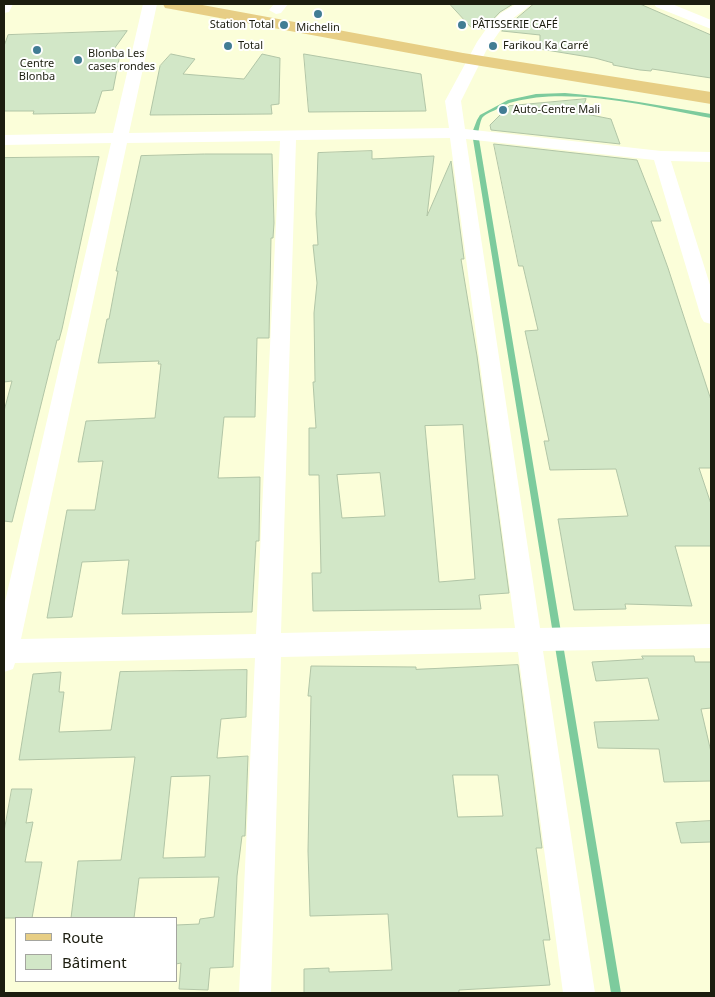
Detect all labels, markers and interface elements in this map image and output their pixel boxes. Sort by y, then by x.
marker: Michelin [312,8,324,20]
place label: Station Total [210,18,274,32]
place label: PÂTISSERIE CAFÉ [472,18,558,32]
marker: Station Total [278,19,290,31]
marker: PÂTISSERIE CAFÉ [456,19,468,31]
place label: Michelin [296,21,340,35]
place label: Total [238,39,263,53]
place label: Farikou Ka Carré [503,39,588,53]
marker: Total [222,40,234,52]
marker: Farikou Ka Carré [487,40,499,52]
marker: Centre Blonba [31,44,43,56]
place label: Blonba Les cases rondes [88,47,155,73]
marker: Blonba Les cases rondes [72,54,84,66]
place label: Centre Blonba [19,57,55,83]
place label: Auto-Centre Mali [513,103,600,117]
marker: Auto-Centre Mali [497,104,509,116]
legend [15,917,178,982]
text: Route [62,927,104,947]
text: Bâtiment [62,952,127,972]

